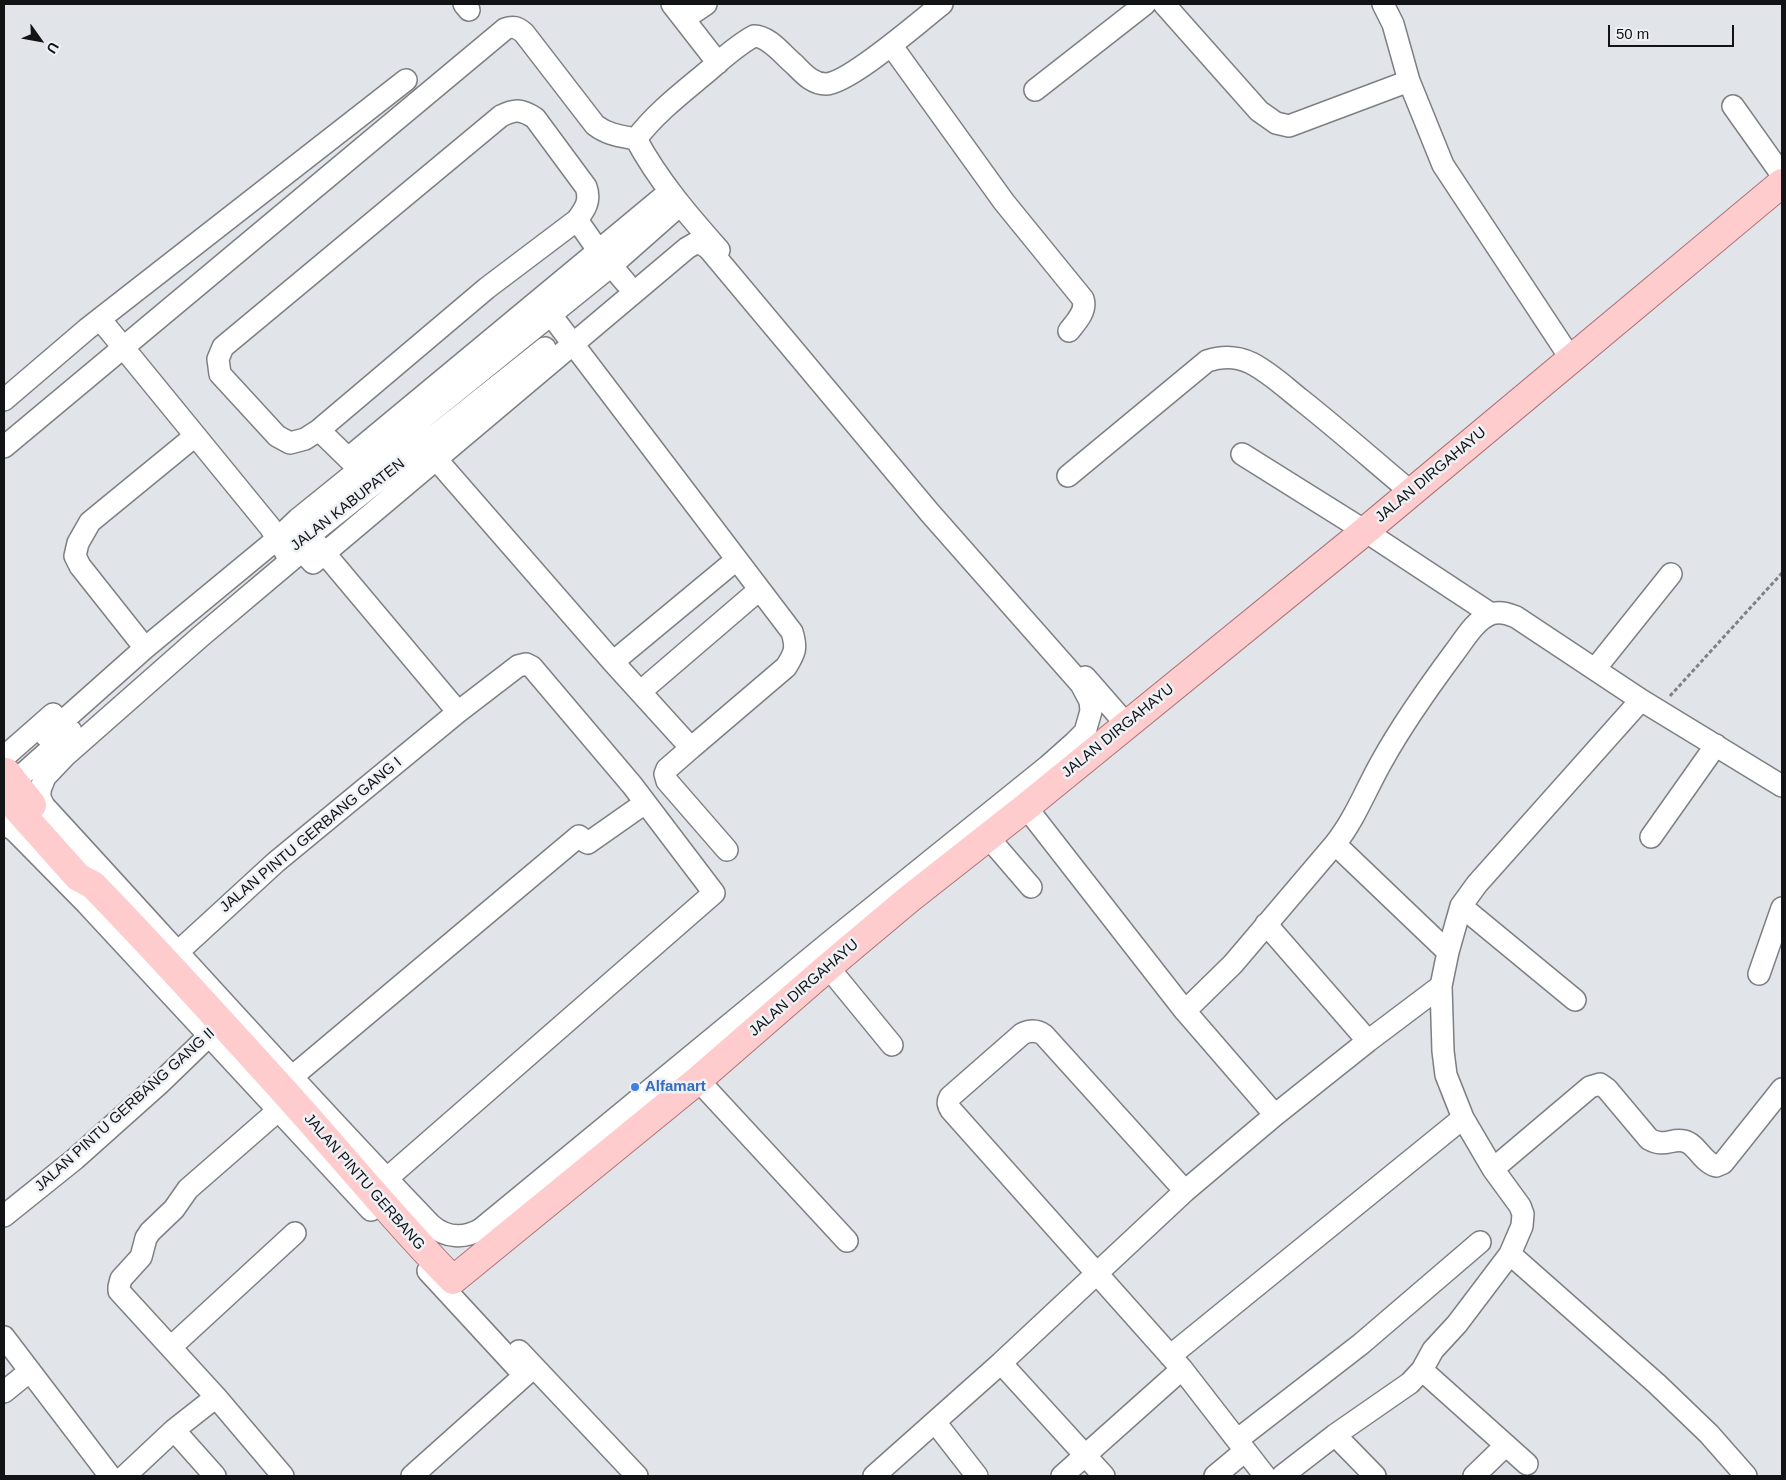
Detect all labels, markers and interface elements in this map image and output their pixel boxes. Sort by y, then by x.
north arrow [15,15,65,65]
scale bar [1611,15,1737,47]
text: 50 m [1616,25,1649,42]
text: U [43,39,62,56]
street label: JALAN DIRGAHAYU [1372,423,1490,527]
street label: JALAN KABUPATEN [288,455,408,555]
street label: JALAN DIRGAHAYU [1058,680,1178,782]
street label: JALAN PINTU GERBANG GANG I [216,754,406,916]
street label: JALAN DIRGAHAYU [746,936,862,1040]
street label: JALAN PINTU GERBANG GANG II [31,1024,219,1196]
place label: Alfamart [645,1078,706,1096]
marker: Alfamart [629,1081,641,1093]
street label: JALAN PINTU GERBANG [300,1110,428,1254]

